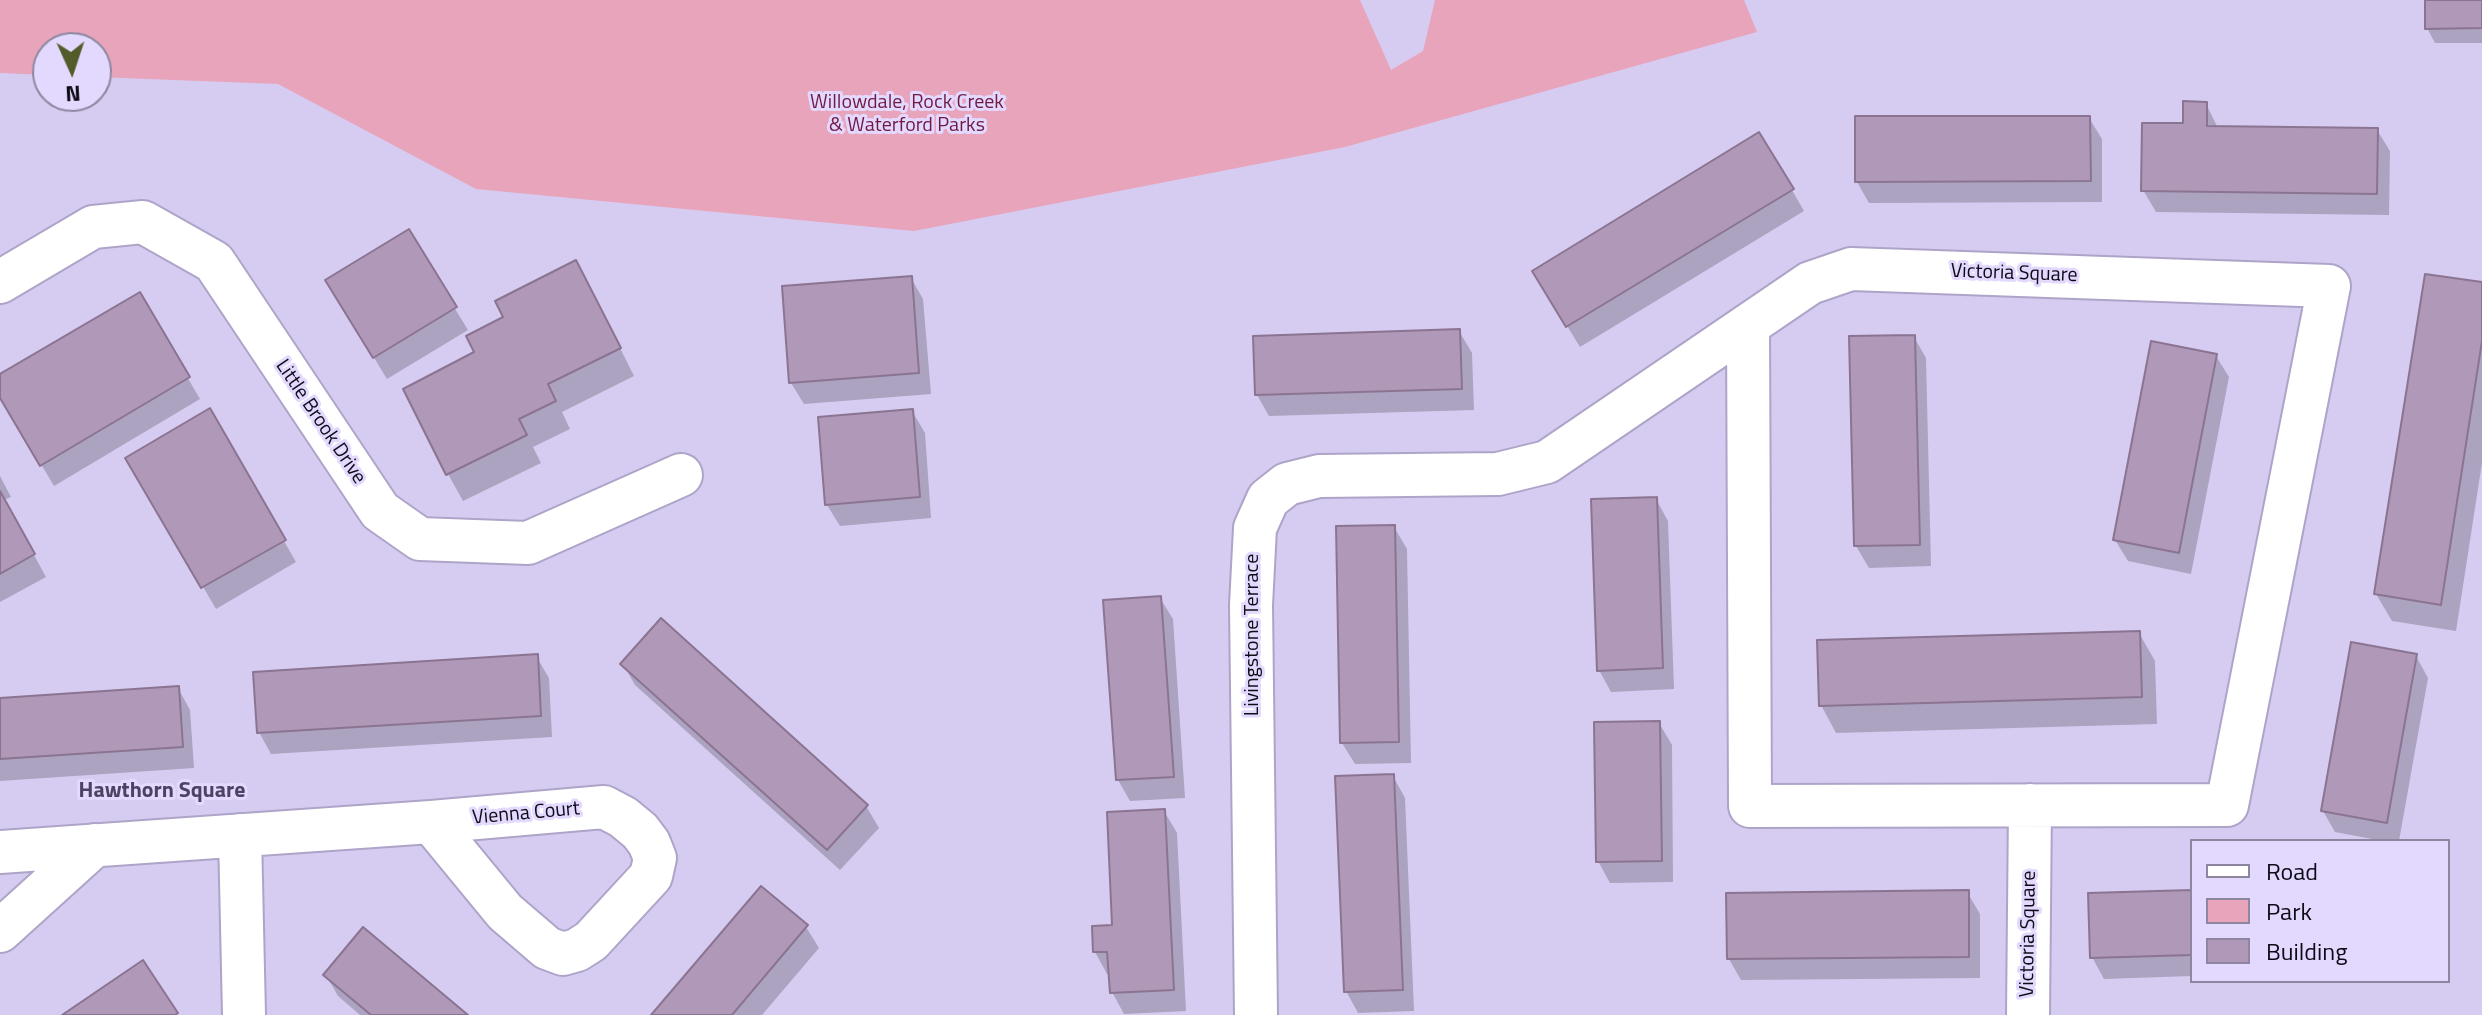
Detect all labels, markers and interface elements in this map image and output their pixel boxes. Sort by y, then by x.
north arrow [32,32,112,112]
text: N [65,77,82,111]
park label: Willowdale, Rock Creek & Waterford Parks [810,91,1004,138]
street label: Victoria Square [1950,260,2078,288]
street label: Little Brook Drive [270,355,370,489]
street label: Livingstone Terrace [1241,554,1265,716]
district label: Hawthorn Square [79,779,245,805]
street label: Vienna Court [471,797,581,831]
legend [2190,839,2450,983]
text: Road [2266,853,2318,889]
street label: Victoria Square [2016,870,2042,998]
text: Park [2266,893,2312,929]
text: Building [2266,933,2348,969]

